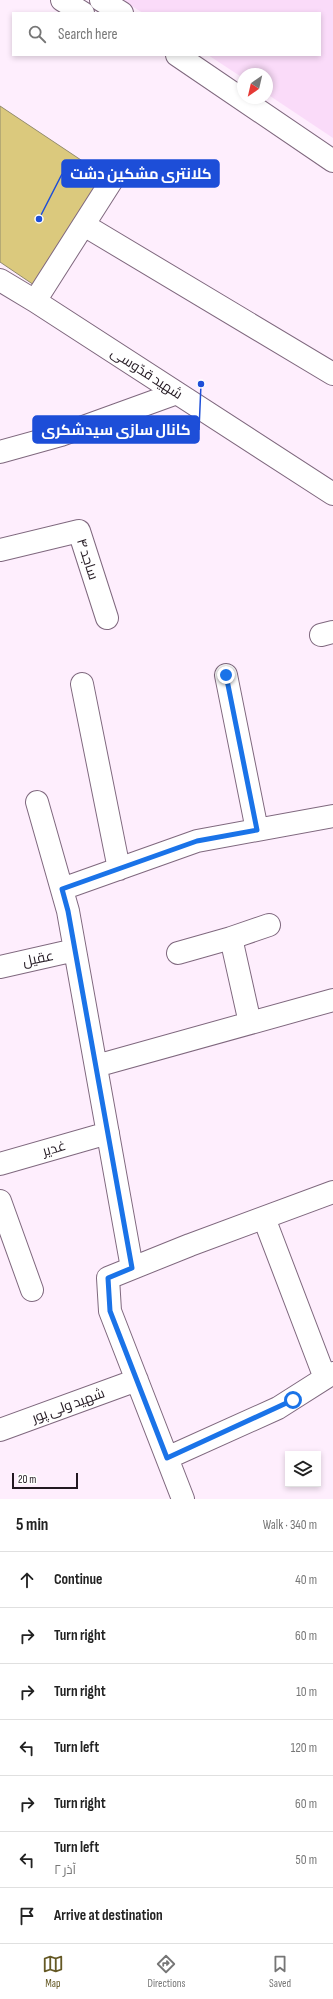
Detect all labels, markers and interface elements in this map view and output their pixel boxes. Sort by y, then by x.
search box [12,12,321,56]
icon: search [26,23,48,45]
text: Search here [58,25,118,44]
north arrow [237,68,273,104]
callout: کلانتری مشکین دشت [62,160,219,187]
text: کلانتری مشکین دشت [70,165,212,184]
street label: شهید قدّوسی [108,344,186,403]
callout: کانال سازی سیدشکری [33,416,199,443]
text: کانال سازی سیدشکری [41,421,191,440]
street label: ساجد ۴ [73,536,102,582]
route end [217,666,235,684]
street label: عقیل [21,947,55,970]
street label: غدیر [39,1137,68,1160]
street label: شهید ولی پور [28,1384,107,1428]
route start [284,1391,302,1409]
map controls [285,1451,321,1487]
button: layers [285,1451,321,1487]
scale bar [12,1471,78,1490]
text: 20 m [18,1473,36,1486]
text: 5 min [16,1515,48,1535]
text: Walk · 340 m [263,1517,317,1533]
icon: ahead [16,1569,38,1591]
text: Continue [54,1570,103,1589]
text: 40 m [295,1572,317,1588]
icon: right [16,1625,38,1647]
text: Turn right [54,1626,106,1645]
text: 60 m [295,1628,317,1644]
icon: right [16,1681,38,1703]
text: Turn right [54,1682,106,1701]
text: 10 m [296,1684,317,1700]
icon: left [16,1737,38,1759]
text: Turn left [54,1738,99,1757]
text: 120 m [291,1740,317,1756]
icon: right [16,1793,38,1815]
text: Turn right [54,1794,106,1813]
text: 60 m [295,1796,317,1812]
text: Turn left [54,1838,99,1857]
icon: left [16,1849,38,1871]
text: 50 m [296,1852,317,1868]
text: آذر ۲ [54,1862,76,1878]
icon: arrive [16,1905,38,1927]
text: Arrive at destination [54,1906,163,1925]
tab: Map [42,1953,64,1990]
tab: Directions [148,1953,185,1990]
tab: Saved [269,1953,291,1990]

